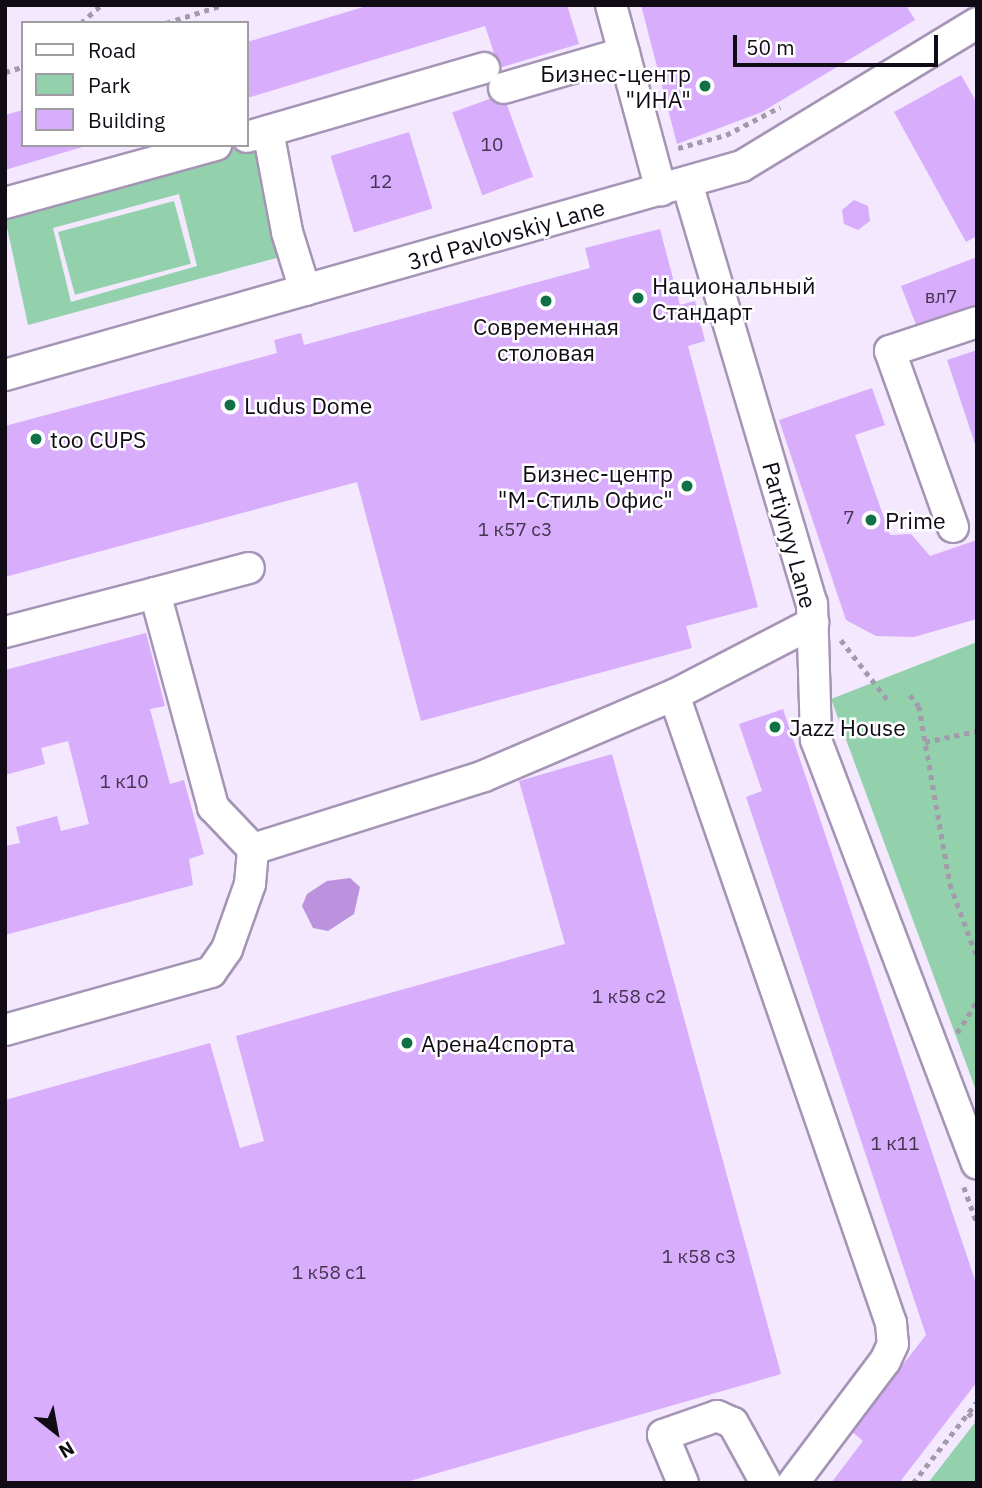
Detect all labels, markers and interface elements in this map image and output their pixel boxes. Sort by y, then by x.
legend [21,21,248,147]
scale bar [737,21,942,65]
text: 50 m [746,33,795,61]
text: Road [88,36,136,64]
place label: Бизнес-центр "ИНА" [540,59,691,113]
text: Park [88,71,131,99]
marker: Бизнес-центр "ИНА" [697,78,713,94]
text: Building [88,106,165,134]
house number: 10 [481,134,503,156]
house number: 12 [370,171,392,193]
street label: 3rd Pavlovskiy Lane [404,193,608,275]
place label: Национальный Стандарт [652,271,815,325]
house number: вл7 [925,286,957,308]
marker: Национальный Стандарт [630,290,646,306]
marker: Современная столовая [538,293,554,309]
place label: Современная столовая [473,312,619,366]
place label: Ludus Dome [244,391,372,419]
marker: Ludus Dome [222,397,238,413]
place label: too CUPS [50,425,146,453]
marker: too CUPS [28,431,44,447]
place label: Бизнес-центр "М-Стиль Офис" [498,459,673,513]
street label: Partiynyy Lane [757,459,823,611]
marker: Бизнес-центр "М-Стиль Офис" [679,478,695,494]
place label: Prime [885,506,946,534]
house number: 7 [843,507,855,529]
marker: Prime [863,512,879,528]
house number: 1 к57 с3 [478,519,552,541]
place label: Jazz House [789,713,906,741]
marker: Jazz House [767,719,783,735]
house number: 1 к10 [99,771,149,793]
house number: 1 к58 с2 [592,986,666,1008]
place label: Арена4спорта [421,1029,575,1057]
marker: Арена4спорта [399,1035,415,1051]
house number: 1 к11 [870,1133,920,1155]
house number: 1 к58 с3 [662,1246,736,1268]
house number: 1 к58 c1 [292,1262,366,1284]
north arrow [21,1397,91,1467]
text: N [55,1436,79,1464]

